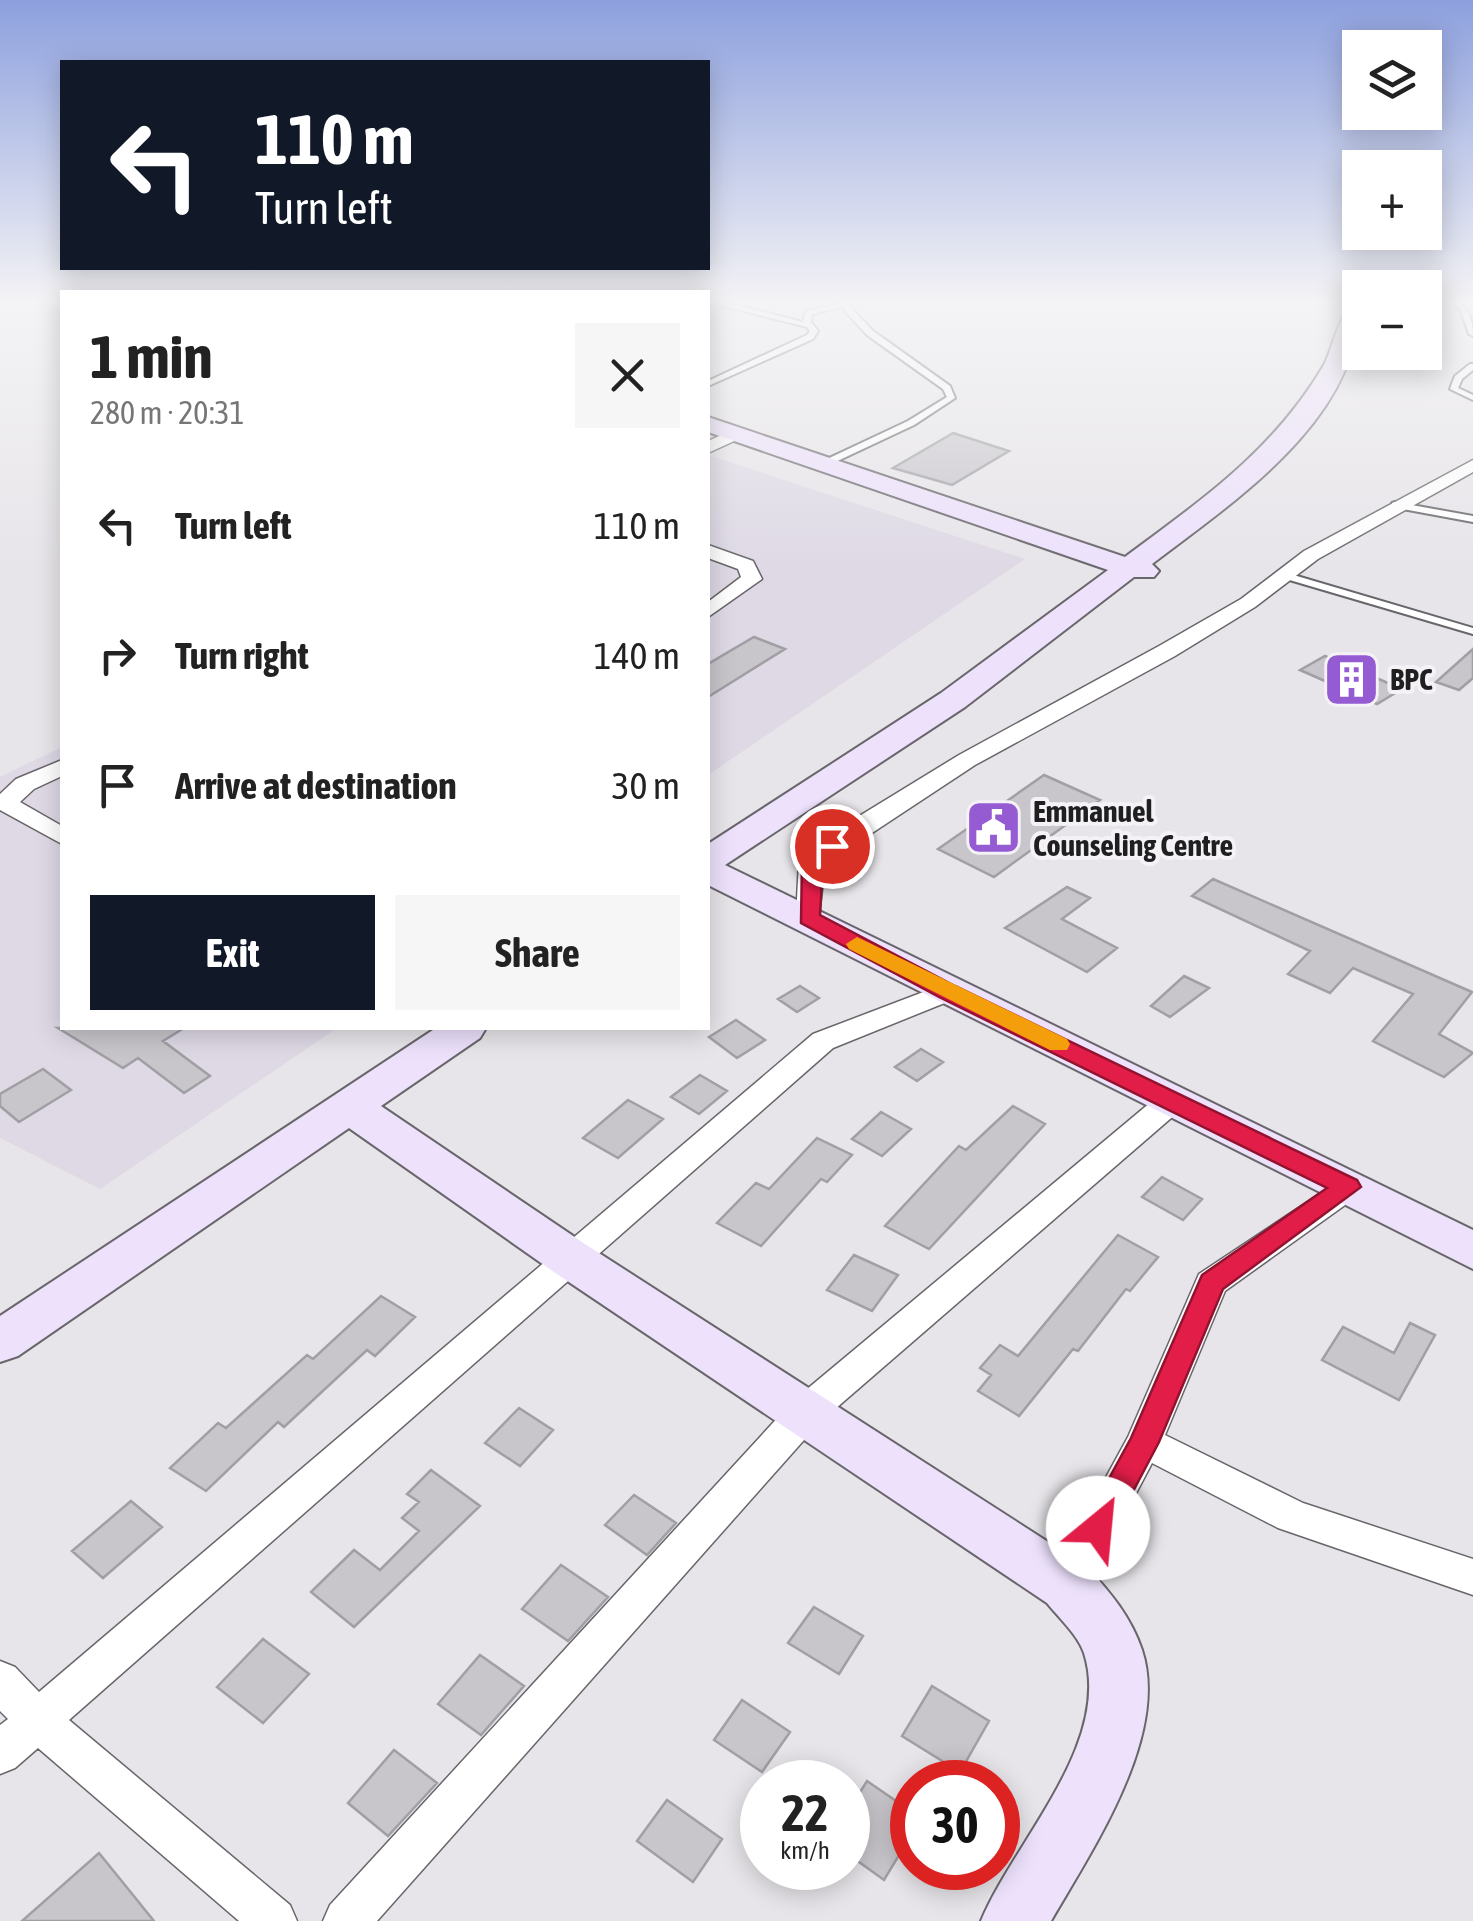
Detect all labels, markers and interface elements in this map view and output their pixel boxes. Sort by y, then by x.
map controls [1342,30,1442,370]
button: layers [1342,30,1442,130]
text: 110 m [255,99,414,179]
icon: left [90,100,220,230]
button: + [1342,150,1442,250]
text: Turn left [255,182,393,234]
button: − [1342,270,1442,370]
text: 1 min [90,322,213,391]
button: close [575,323,680,428]
text: 280 m · 20:31 [90,394,245,431]
icon: left [90,498,145,553]
text: Turn left [175,504,291,547]
text: 110 m [594,504,680,547]
icon: right [90,628,145,683]
text: Turn right [175,634,309,677]
text: 140 m [594,634,680,677]
building icon: BPC [1321,649,1381,709]
place label: BPC [1390,662,1433,696]
icon: arrive [90,758,145,813]
text: Arrive at destination [175,764,457,807]
text: 30 m [612,764,680,807]
place label: Emmanuel Counseling Centre [1033,794,1233,862]
public building icon: Emmanuel Counseling Centre [964,798,1024,858]
pin [790,804,875,889]
icon: arrive [805,819,860,874]
button: Exit [90,895,375,1010]
button: Share [395,895,680,1010]
position arrow [1046,1476,1150,1580]
speed limit sign: 30 [890,1760,1020,1890]
text: 22 [781,1784,828,1842]
text: km/h [780,1836,830,1864]

